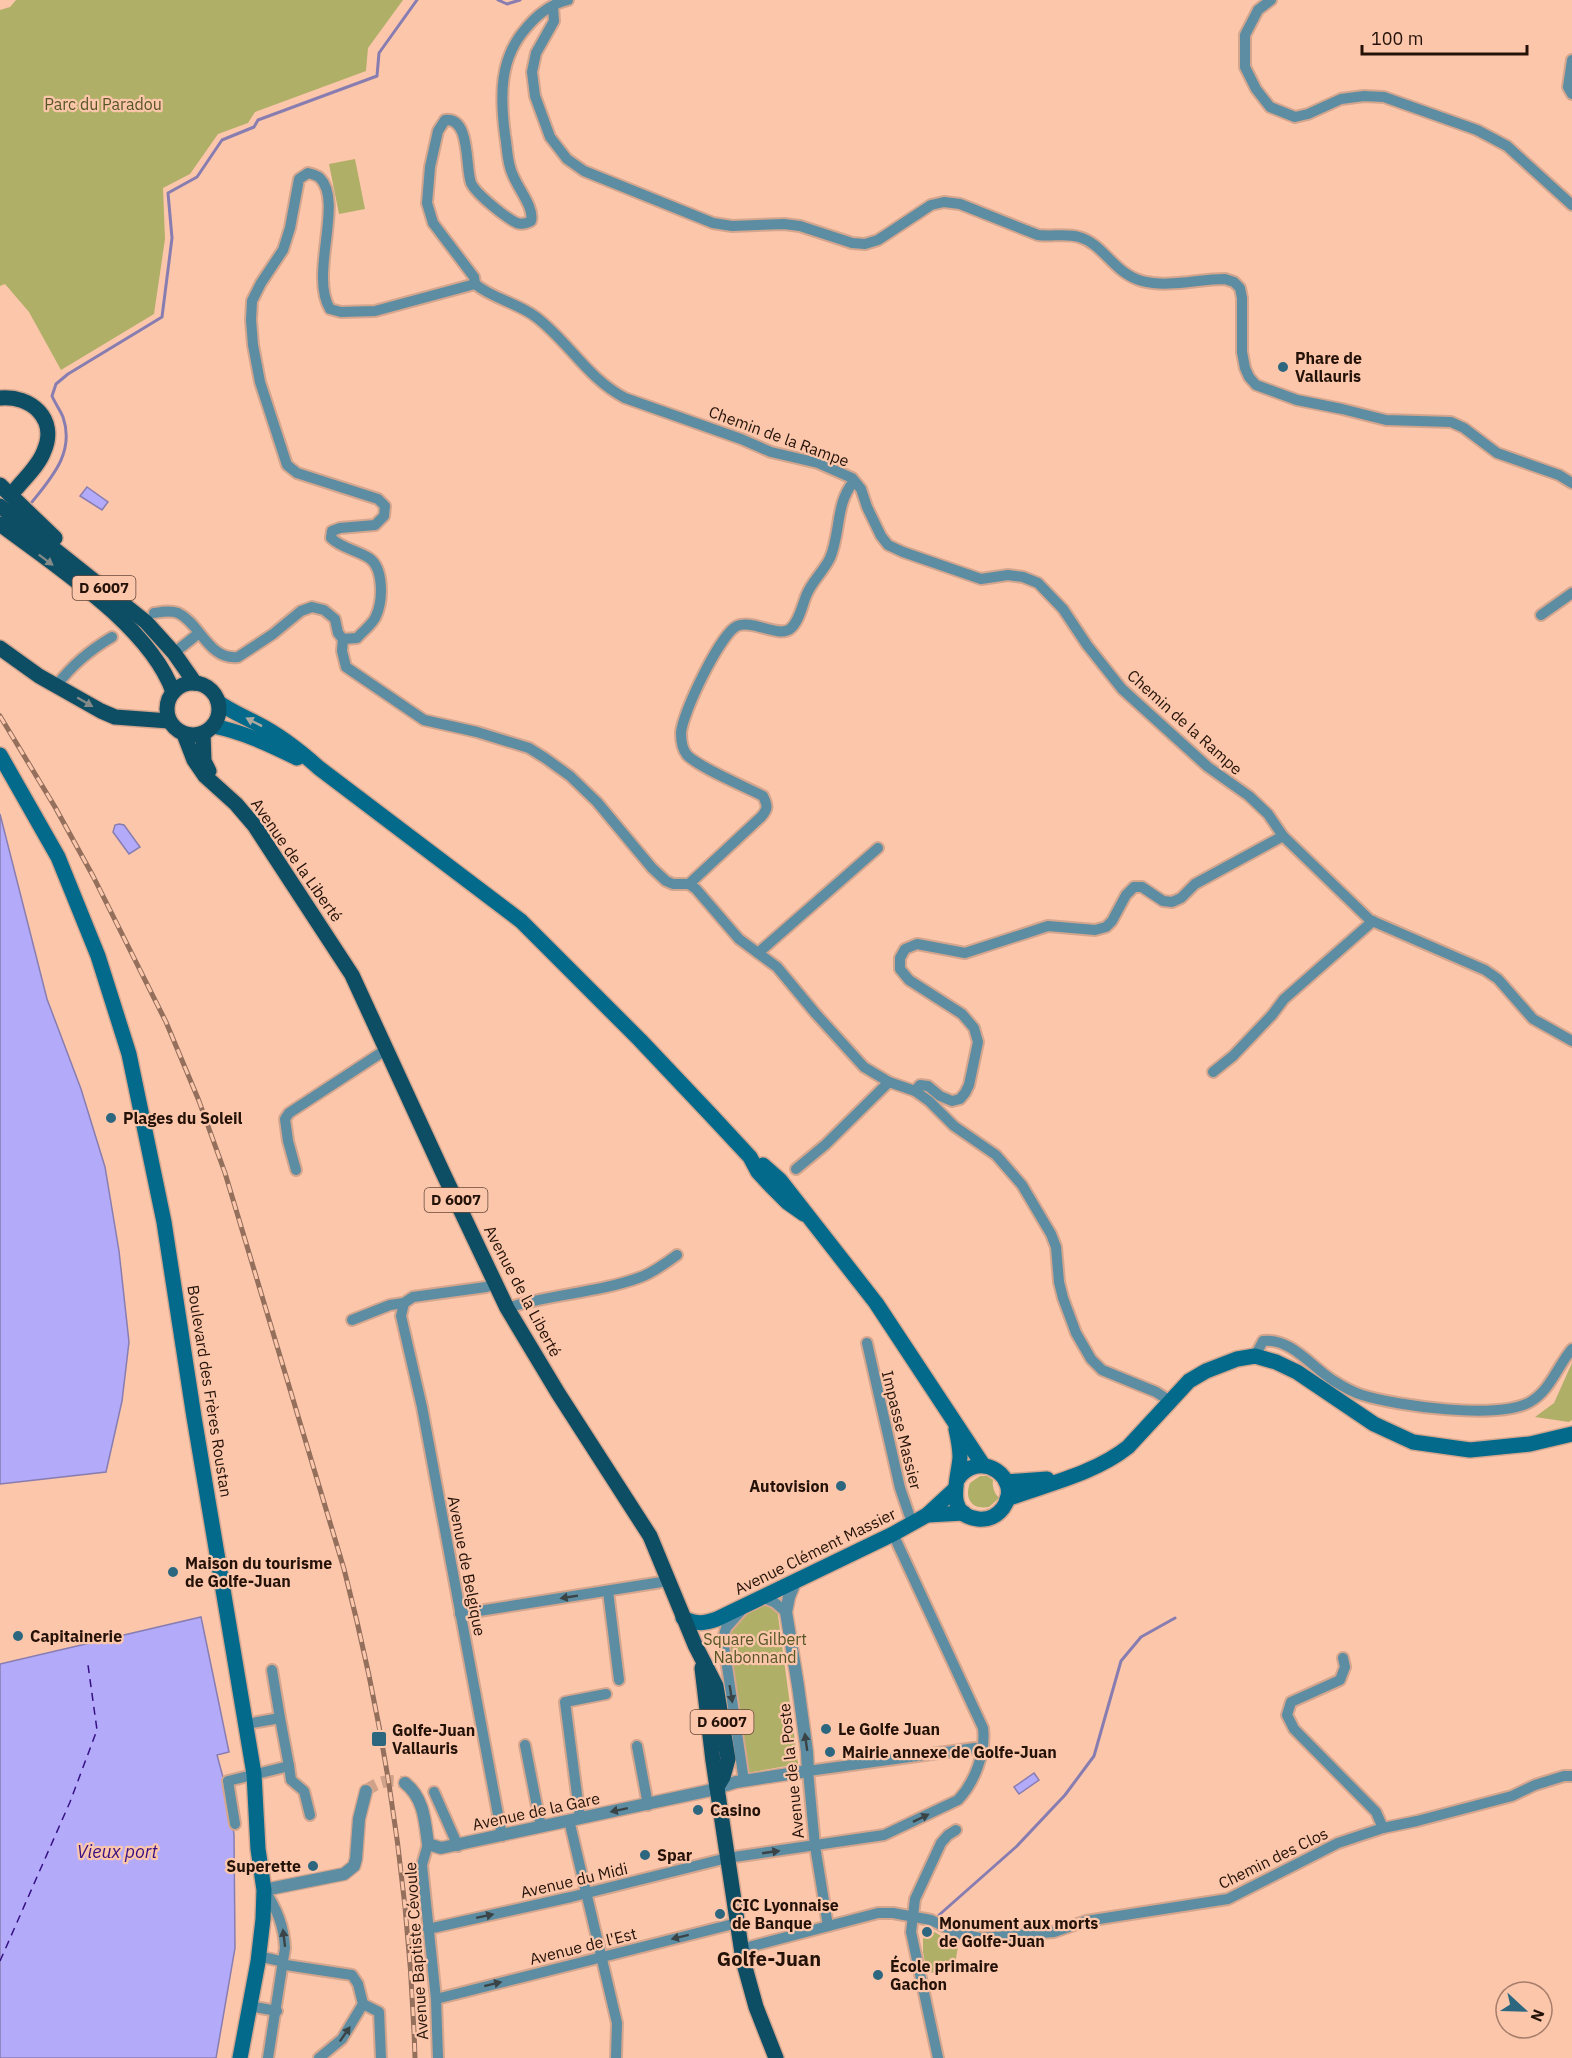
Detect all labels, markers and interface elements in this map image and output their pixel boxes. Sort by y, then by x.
scale bar [1362,18,1527,56]
text: 100 m [1371,27,1423,50]
park label: Parc du Paradou [44,94,162,114]
place label: Phare de Vallauris [1295,348,1362,386]
marker: Phare de Vallauris [1276,360,1290,374]
street label: Chemin de la Rampe [706,401,852,471]
one-way arrow [39,553,54,565]
road number: D 6007 [72,576,136,600]
street label: Chemin de la Rampe [1123,665,1247,779]
one-way arrow [76,696,93,706]
one-way arrow [246,717,263,727]
street label: Avenue de la Liberté [247,794,347,926]
place label: Plages du Soleil [123,1108,242,1128]
marker: Plages du Soleil [104,1111,118,1125]
road number: D 6007 [424,1188,488,1212]
street label: Avenue de la Liberté [480,1222,566,1360]
street label: Boulevard des Frères Roustan [183,1283,237,1499]
street label: Impasse Massier [878,1368,926,1492]
place label: Autovision [749,1476,829,1496]
marker: Autovision [834,1479,848,1493]
street label: Avenue de Belgique [444,1494,490,1638]
street label: Avenue Clément Massier [731,1503,899,1599]
place label: Maison du tourisme de Golfe-Juan [185,1553,332,1591]
marker: Maison du tourisme de Golfe-Juan [166,1565,180,1579]
one-way arrow [559,1592,578,1601]
place label: Capitainerie [30,1626,122,1646]
marker: Capitainerie [11,1629,25,1643]
park label: Square Gilbert Nabonnand [703,1629,807,1667]
one-way arrow [726,1685,735,1704]
street label: Avenue de la Poste [774,1702,808,1840]
road number: D 6007 [690,1710,754,1734]
place label: Le Golfe Juan [838,1719,940,1739]
place label: Golfe-Juan Vallauris [392,1720,475,1758]
marker: Le Golfe Juan [819,1722,833,1736]
marker: Golfe-Juan Vallauris [370,1730,388,1748]
one-way arrow [801,1732,810,1751]
place label: Mairie annexe de Golfe-Juan [842,1742,1057,1762]
marker: Mairie annexe de Golfe-Juan [823,1745,837,1759]
street label: Avenue de la Gare [470,1788,602,1834]
place label: Casino [710,1800,761,1820]
marker: Casino [691,1803,705,1817]
one-way arrow [610,1806,629,1815]
one-way arrow [912,1813,929,1822]
street label: Chemin des Clos [1215,1823,1331,1893]
water label: Vieux port [77,1840,158,1863]
place label: Spar [657,1845,693,1865]
marker: Spar [638,1848,652,1862]
one-way arrow [762,1848,781,1857]
place label: Superette [226,1856,301,1876]
street label: Avenue du Midi [518,1858,630,1902]
marker: Superette [306,1859,320,1873]
street label: Avenue Baptiste Cévoule [400,1861,432,2041]
place label: CIC Lyonnaise de Banque [732,1895,839,1933]
marker: CIC Lyonnaise de Banque [713,1907,727,1921]
one-way arrow [476,1910,495,1920]
place label: Monument aux morts de Golfe-Juan [939,1913,1098,1951]
street label: Avenue de l'Est [527,1923,639,1969]
marker: Monument aux morts de Golfe-Juan [920,1925,934,1939]
one-way arrow [279,1928,289,1947]
one-way arrow [671,1933,690,1943]
district label: Golfe-Juan [717,1945,821,1972]
place label: École primaire Gachon [890,1955,999,1994]
marker: École primaire Gachon [871,1968,885,1982]
one-way arrow [484,1979,502,1989]
north arrow [1494,1980,1554,2040]
text: N [1526,2006,1549,2025]
one-way arrow [339,2027,351,2043]

